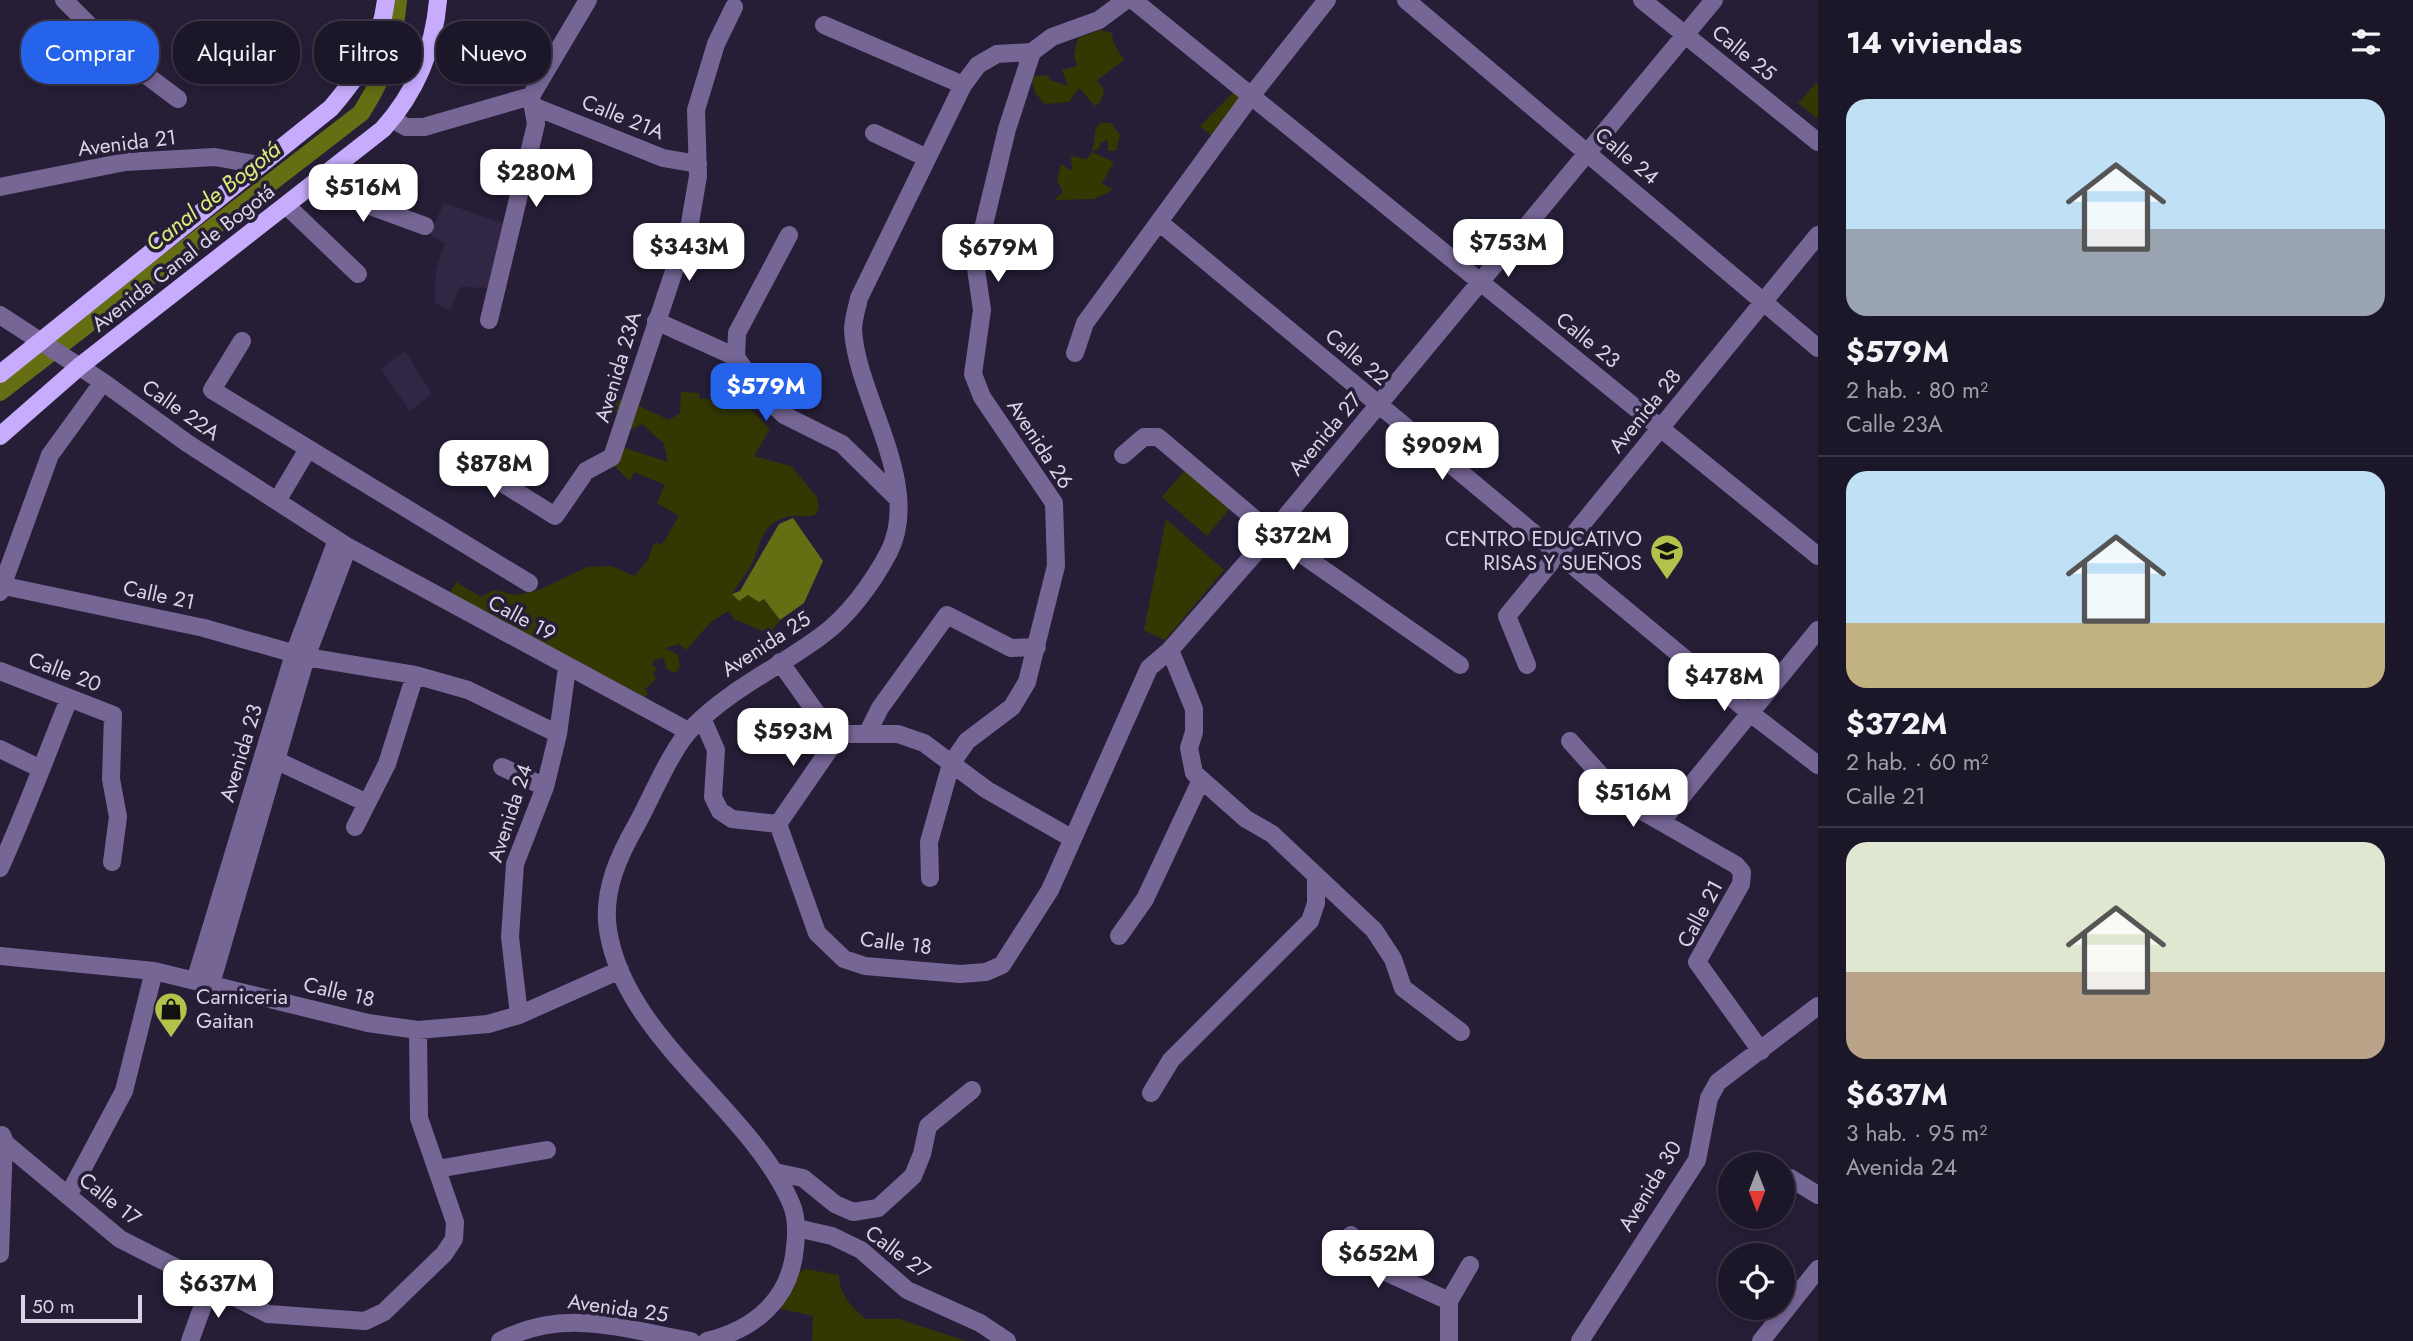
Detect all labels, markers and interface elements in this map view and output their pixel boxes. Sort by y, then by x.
street label: Calle 25 [1705,18,1783,88]
chip: Comprar [21,21,159,84]
chip: Alquilar [173,21,300,84]
chip: Filtros [314,21,422,84]
chip: Nuevo [436,21,551,84]
text: 14 viviendas [1846,21,2022,64]
icon: filters [2347,23,2385,61]
street label: Calle 21A [577,87,669,147]
street label: Calle 24 [1588,120,1666,192]
street label: Avenida 21 [76,122,178,164]
water label: Canal de Bogotá [138,132,288,260]
icon: home [2053,144,2179,270]
pin: $280M [487,150,585,209]
text: $280M [496,155,576,189]
pin: $516M [314,164,412,224]
text: $516M [325,170,401,204]
street label: Avenida Canal de Bogotá [85,177,281,339]
pin: $753M [1459,219,1557,279]
pin: $343M [640,224,738,283]
pin: $679M [949,224,1047,284]
text: $753M [1469,225,1547,259]
text: $343M [649,229,729,263]
text: $679M [958,230,1038,264]
street label: Calle 23 [1550,305,1626,375]
street label: Avenida 23A [587,308,649,426]
street label: Calle 22 [1319,321,1395,393]
text: $579M [1846,330,1949,373]
street label: Avenida 28 [1602,362,1688,460]
pin: $579M [717,364,815,423]
text: $579M [727,369,805,403]
street label: Calle 22A [136,372,226,448]
text: 2 hab. · 80 m² [1846,373,1988,407]
street label: Avenida 27 [1281,386,1369,482]
street label: Avenida 26 [1000,393,1080,495]
text: Calle 23A [1846,407,1943,441]
pin: $909M [1393,422,1491,482]
text: $909M [1402,428,1482,462]
pin: $878M [445,440,543,500]
text: $878M [455,446,533,480]
pin: $372M [1244,512,1342,572]
icon: home [2053,516,2179,642]
text: $372M [1254,518,1332,552]
place label: CENTRO EDUCATIVO RISAS Y SUEÑOS [1445,524,1642,578]
school or university icon: CENTRO EDUCATIVO RISAS Y SUEÑOS [1648,532,1686,581]
street label: Calle 21 [120,573,198,617]
street label: Calle 19 [483,588,561,648]
street label: Avenida 25 [715,604,817,684]
street label: Calle 20 [24,644,106,700]
pin: $478M [1675,654,1773,713]
text: $478M [1684,659,1764,693]
street label: Avenida 23 [212,700,270,806]
text: $372M [1846,702,1947,745]
pin: $593M [744,708,842,768]
text: $593M [753,714,833,748]
text: 2 hab. · 60 m² [1846,745,1989,779]
street label: Avenida 24 [480,760,540,866]
pin: $516M [1584,770,1682,829]
text: $516M [1595,775,1671,809]
text: Calle 21 [1846,779,1926,813]
street label: Calle 21 [1670,875,1730,953]
icon: home [2053,887,2179,1013]
street label: Calle 18 [858,924,934,962]
street label: Calle 18 [300,969,378,1015]
place label: Carniceria Gaitan [196,982,288,1036]
shop icon: Carniceria Gaitan [152,990,190,1039]
text: $637M [1846,1073,1948,1116]
text: 3 hab. · 95 m² [1846,1116,1987,1150]
street label: Avenida 30 [1611,1135,1689,1237]
text: Avenida 24 [1846,1150,1957,1184]
north arrow [1718,1152,1796,1228]
map controls [1718,1152,1795,1320]
street label: Calle 17 [72,1165,148,1233]
street label: Calle 27 [859,1218,937,1286]
pin: $652M [1329,1230,1427,1290]
text: $652M [1338,1236,1418,1270]
button: locate [1718,1243,1795,1320]
pin: $637M [169,1260,267,1320]
text: $637M [179,1266,257,1300]
street label: Avenida 25 [566,1286,670,1330]
scale bar [21,1292,142,1324]
text: 50 m [32,1293,75,1320]

